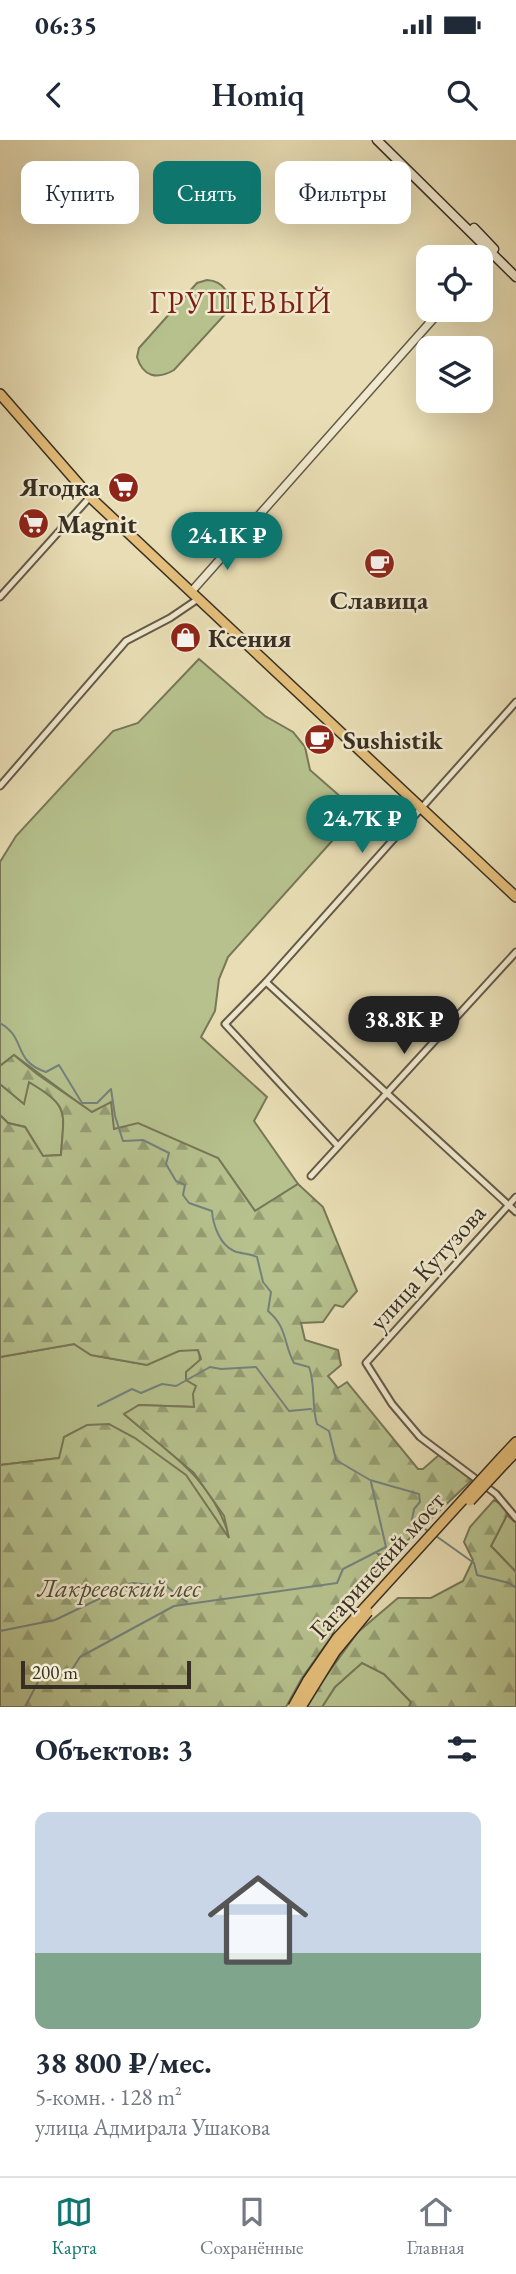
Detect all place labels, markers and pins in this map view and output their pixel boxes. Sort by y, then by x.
place label: Ягодка [19,470,101,504]
supermarket icon: Ягодка [106,470,140,504]
supermarket icon: Magnit [17,507,51,541]
place label: Magnit [57,507,137,541]
pin: 24.1K ₽ [162,512,292,572]
cafe icon: Славица [362,547,396,581]
place label: Славица [330,583,429,617]
shop icon: Ксения [168,621,202,655]
place label: Ксения [208,621,292,655]
cafe icon: Sushistik [303,723,337,757]
place label: Sushistik [343,723,444,757]
pin: 24.7K ₽ [297,796,427,855]
pin: 38.8K ₽ [339,996,469,1056]

